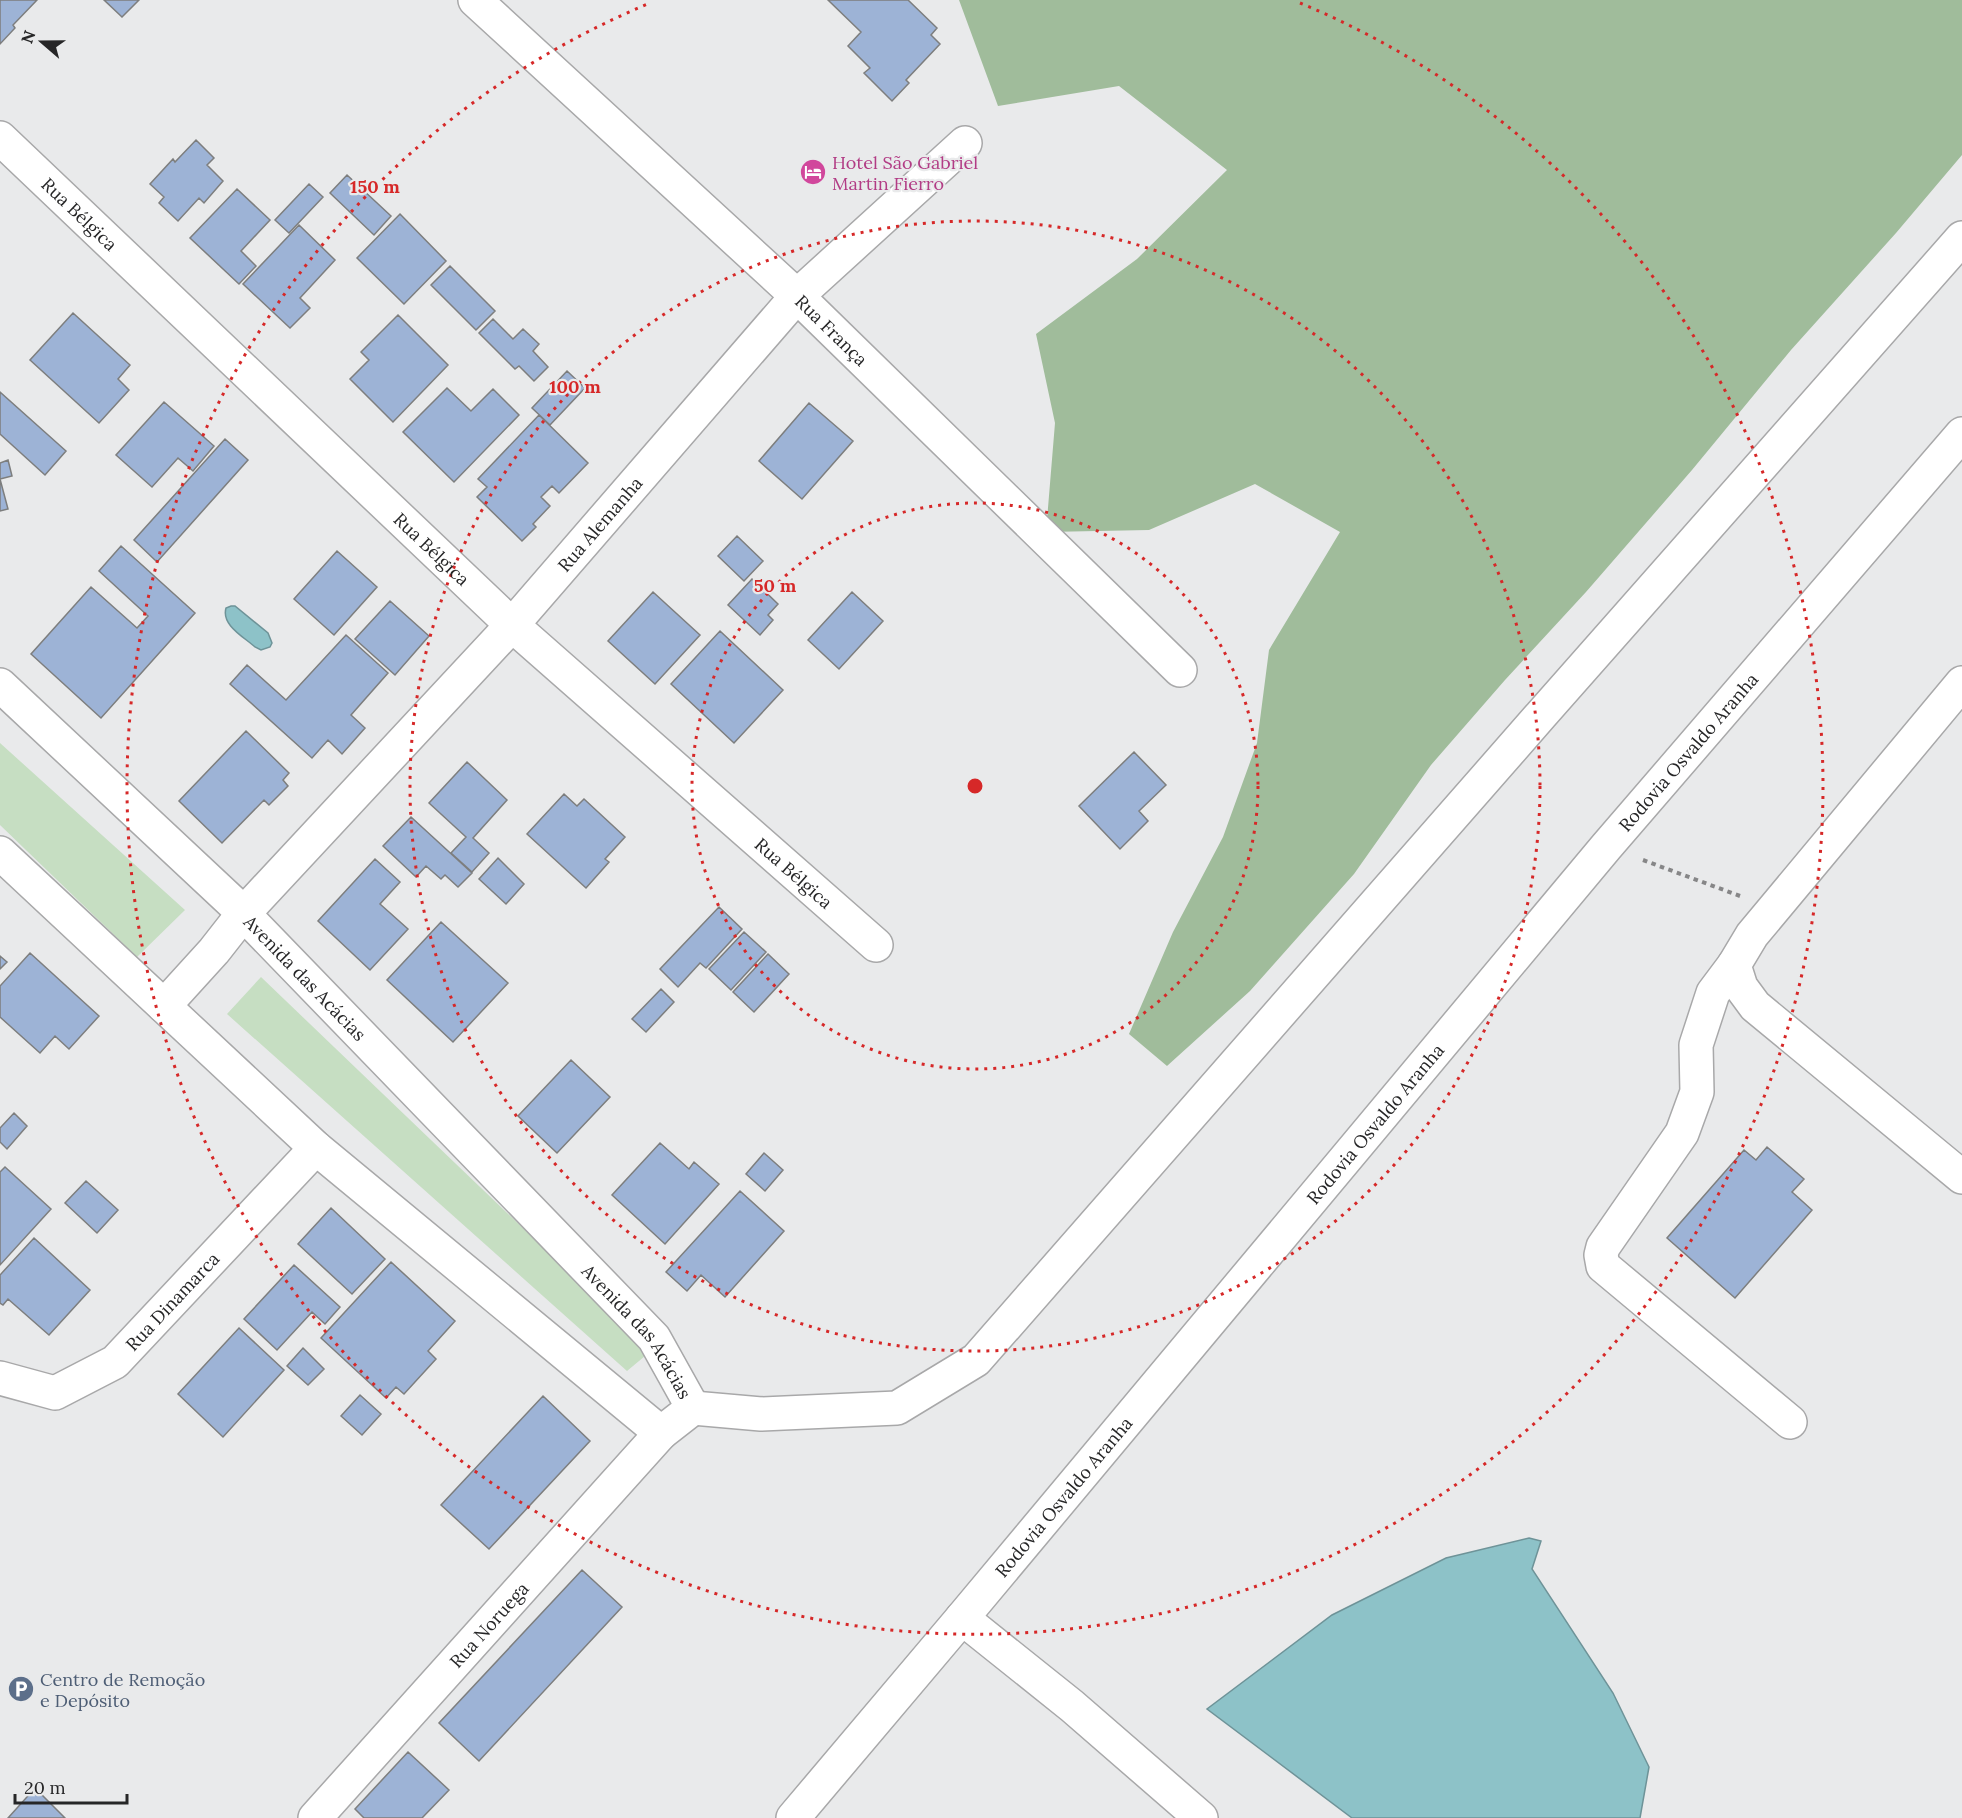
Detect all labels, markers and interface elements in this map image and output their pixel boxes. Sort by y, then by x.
north arrow [12,12,72,72]
text: N [16,28,39,46]
place label: Hotel São Gabriel Martin Fierro [832,151,978,195]
hotel icon: Hotel São Gabriel Martin Fierro [798,157,828,187]
street label: Rua Bélgica [37,172,123,255]
text: 150 m [350,175,400,198]
street label: Rua França [791,289,873,371]
text: 100 m [549,375,601,398]
street label: Rua Alemanha [552,472,647,576]
street label: Rua Bélgica [389,507,475,590]
text: 50 m [754,574,797,597]
street label: Rodovia Osvaldo Aranha [1613,668,1763,836]
centre of rings [965,776,985,796]
street label: Rua Bélgica [750,832,838,913]
street label: Avenida das Acácias [239,909,371,1045]
street label: Rodovia Osvaldo Aranha [1301,1039,1449,1209]
street label: Rua Dinamarca [120,1247,224,1355]
street label: Avenida das Acácias [577,1259,697,1403]
street label: Rodovia Osvaldo Aranha [990,1412,1137,1582]
street label: Rua Noruega [444,1577,533,1672]
place label: Centro de Remoção e Depósito [40,1668,205,1712]
parking icon: Centro de Remoção e Depósito [6,1674,36,1704]
scale bar [15,1767,128,1805]
text: 20 m [24,1776,66,1799]

